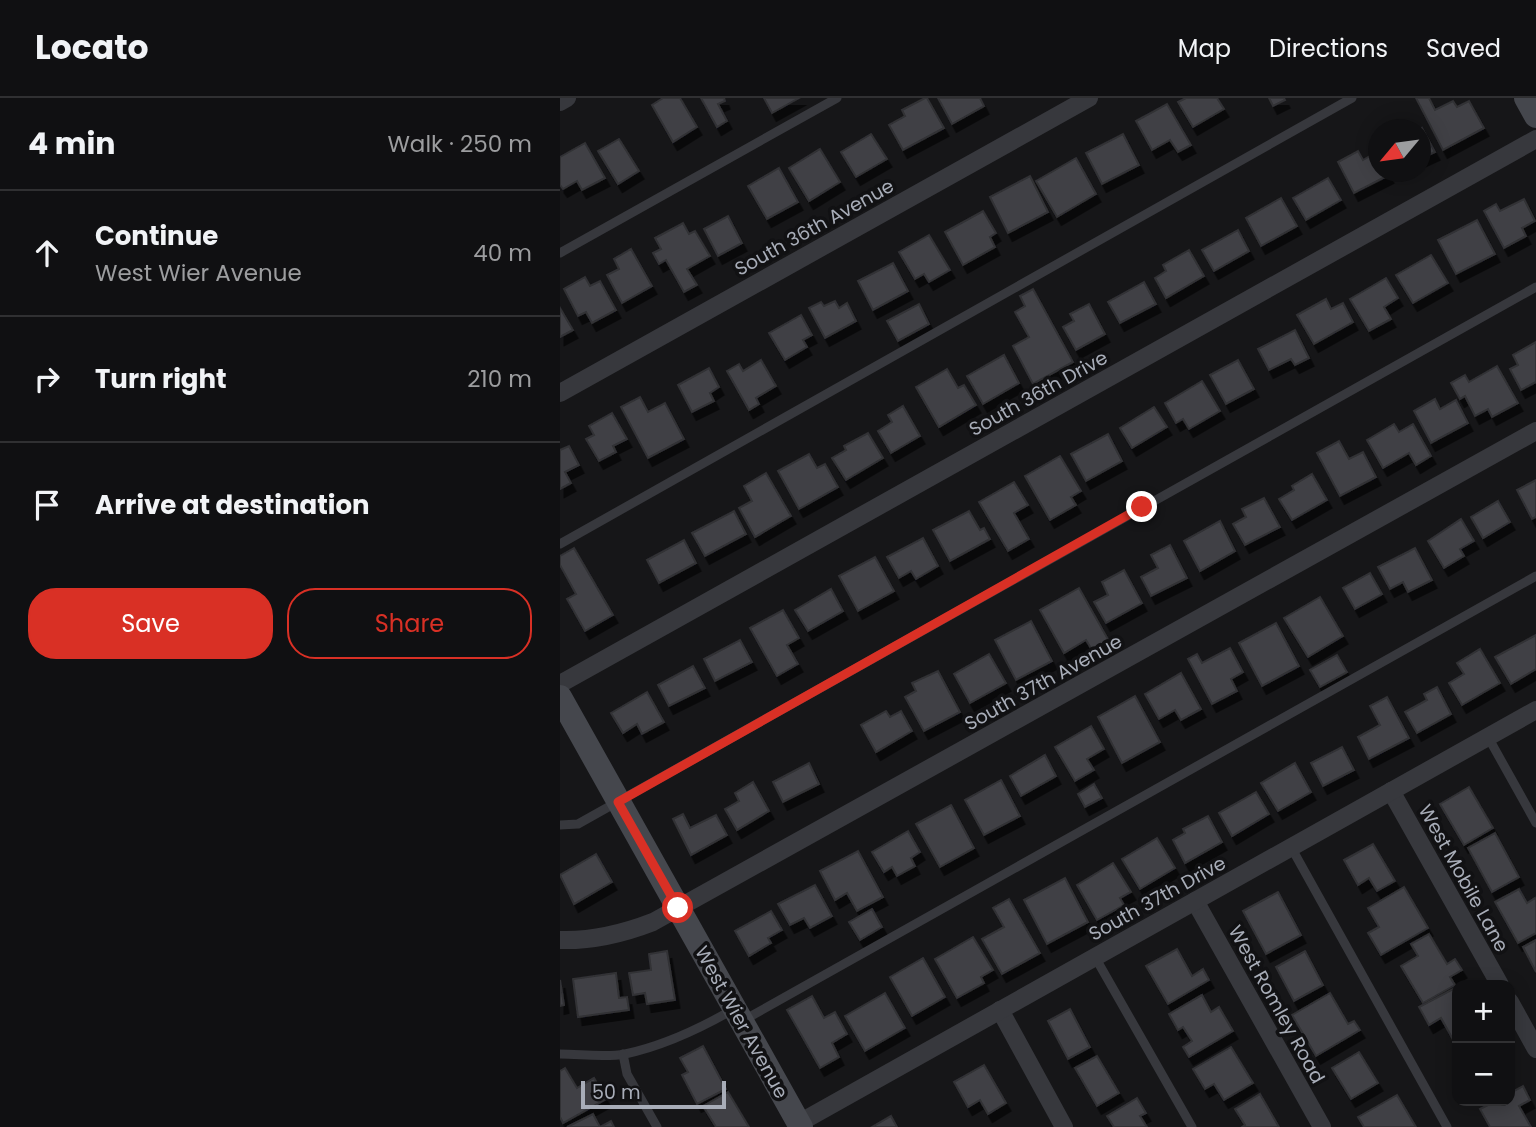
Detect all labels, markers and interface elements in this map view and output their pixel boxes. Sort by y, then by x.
text: Locato [35,24,149,71]
text: Map [1178,32,1231,65]
text: Directions [1269,32,1388,65]
text: Saved [1426,32,1501,65]
north arrow [1368,119,1431,182]
text: 4 min [28,122,116,165]
text: Walk · 250 m [387,128,532,160]
street label: South 36th Avenue [730,172,899,282]
text: Continue [95,218,218,254]
icon: ahead [28,234,66,272]
text: 40 m [473,237,532,269]
text: West Wier Avenue [95,257,302,289]
street label: South 36th Drive [964,344,1112,443]
icon: right [28,360,66,398]
text: Turn right [95,361,227,397]
text: 210 m [467,363,532,395]
icon: arrive [28,486,66,524]
text: Arrive at destination [95,487,370,523]
route end [1126,491,1157,522]
button: Save [28,588,273,659]
button: Share [287,588,532,659]
street label: South 37th Avenue [959,628,1127,737]
street label: West Mobile Lane [1412,800,1515,957]
street label: South 37th Drive [1084,850,1231,947]
route start [662,892,693,923]
street label: West Romley Road [1222,920,1331,1088]
street label: West Wier Avenue [688,941,795,1103]
map controls [1452,980,1515,1106]
button: + [1452,980,1515,1043]
button: − [1452,1043,1515,1106]
scale bar [581,1078,726,1110]
text: 50 m [592,1079,641,1106]

